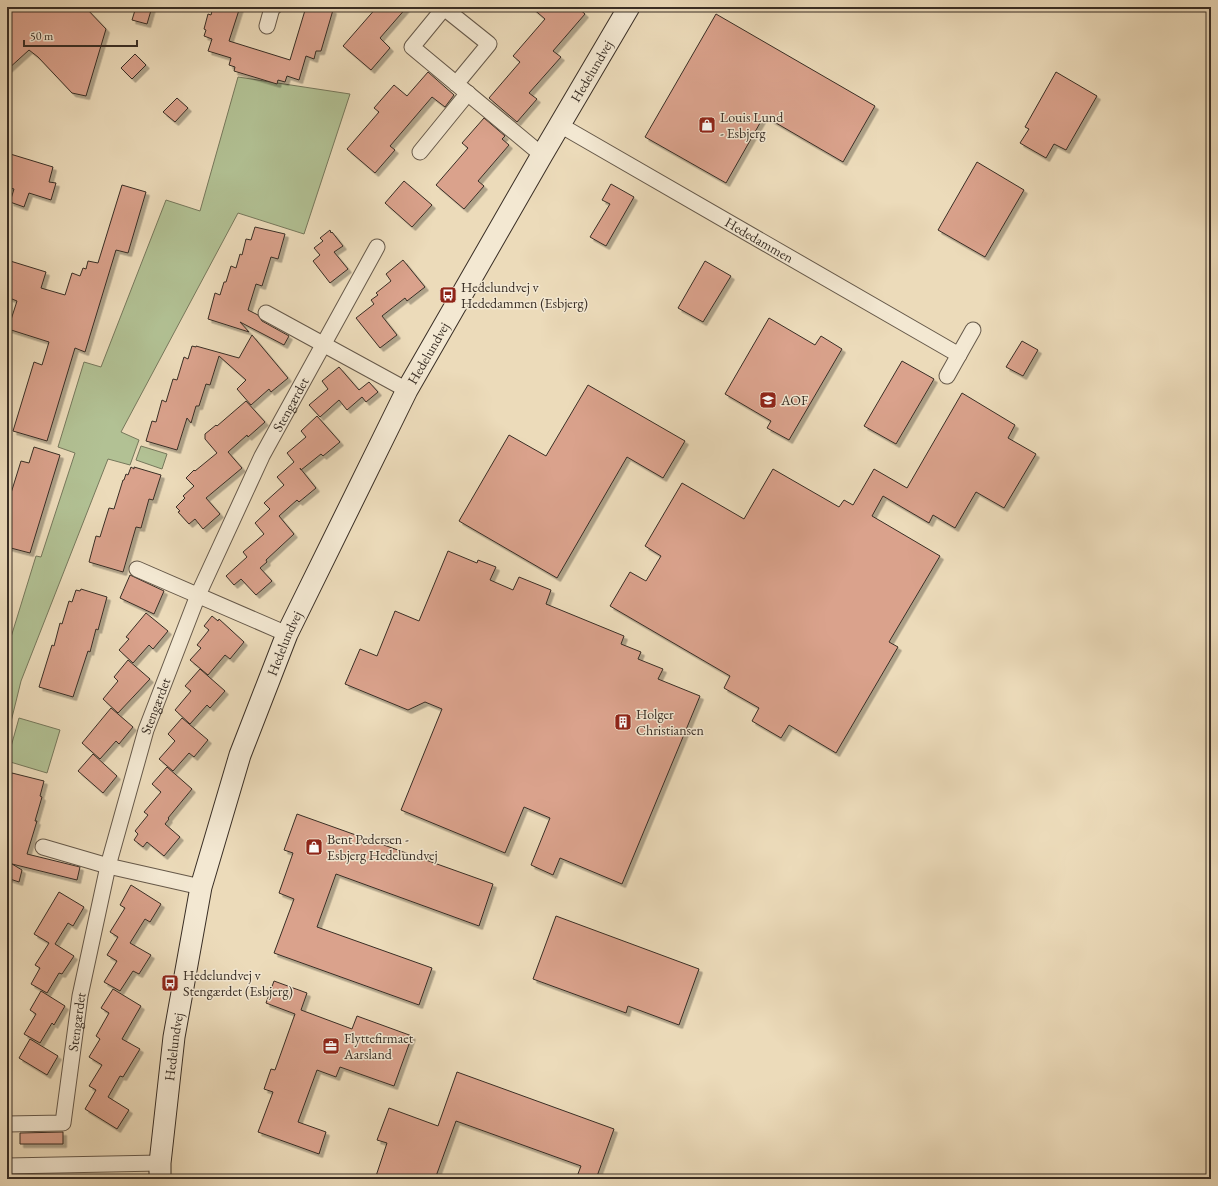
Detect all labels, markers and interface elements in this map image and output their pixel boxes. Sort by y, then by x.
scale bar [24,22,137,48]
text: 50 m [30,28,54,44]
street label: Hedelundvej [566,37,617,105]
place label: Louis Lund - Esbjerg [720,108,784,142]
shop icon: Louis Lund - Esbjerg [697,115,717,135]
street label: Hededammen [722,213,797,267]
place label: Hedelundvej v Hededammen (Esbjerg) [461,278,588,312]
bus stop icon: Hedelundvej v Hededammen (Esbjerg) [438,285,458,305]
street label: Hedelundvej [403,319,453,388]
street label: Stengærdet [268,373,313,435]
school or university icon: AOF [758,390,778,410]
place label: AOF [780,391,808,409]
street label: Hedelundvej [263,608,306,678]
street label: Stengærdet [136,675,175,736]
place label: Holger Christiansen [636,705,705,739]
building icon: Holger Christiansen [613,712,633,732]
place label: Bent Pedersen - Esbjerg Hedelundvej [327,830,438,864]
shop icon: Bent Pedersen - Esbjerg Hedelundvej [304,837,324,857]
place label: Hedelundvej v Stengærdet (Esbjerg) [183,966,293,1000]
bus stop icon: Hedelundvej v Stengærdet (Esbjerg) [160,973,180,993]
street label: Stengærdet [64,990,90,1053]
street label: Hedelundvej [160,1011,187,1082]
place label: Flyttefirmaet Aarsland [343,1029,414,1063]
office icon: Flyttefirmaet Aarsland [321,1036,341,1056]

